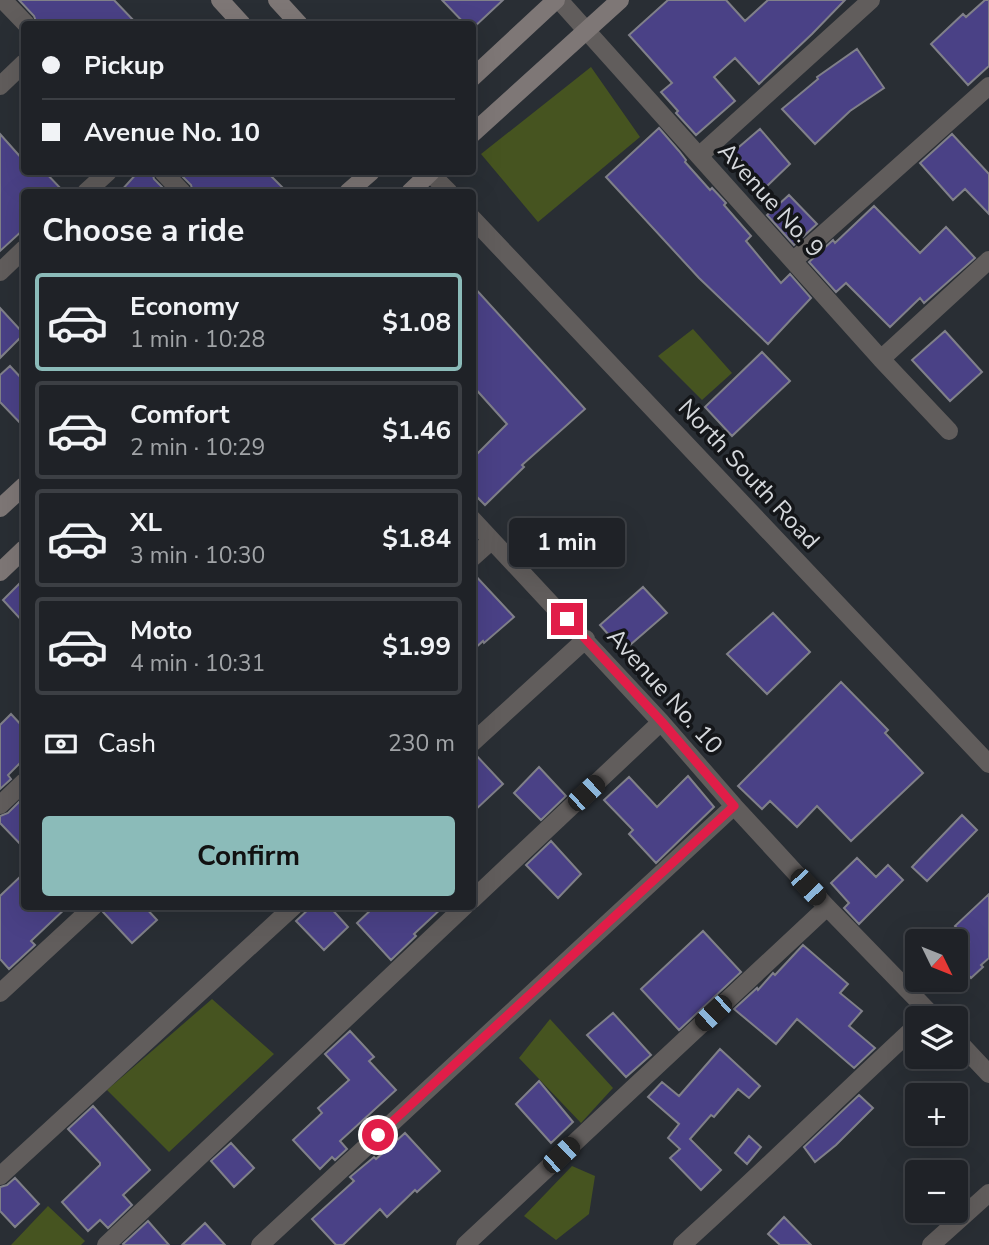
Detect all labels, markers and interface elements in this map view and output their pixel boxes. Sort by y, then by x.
text: Pickup [84,48,164,83]
text: Avenue No. 10 [84,115,260,150]
street label: Avenue No. 9 [711,136,831,264]
text: Choose a ride [42,209,244,252]
text: Economy [130,289,239,324]
icon: car [46,291,109,354]
text: $1.08 [382,305,451,340]
text: 1 min · 10:28 [130,324,265,355]
street label: North South Road [671,392,827,556]
text: Comfort [130,397,230,432]
icon: car [46,399,109,462]
text: $1.46 [382,413,451,448]
text: 2 min · 10:29 [130,432,265,463]
text: XL [130,505,162,540]
icon: car [46,507,109,570]
callout: 1 min [509,518,625,566]
text: $1.84 [382,521,451,556]
text: 1 min [537,527,597,558]
text: 3 min · 10:30 [130,540,265,571]
route end [551,603,583,635]
text: Moto [130,613,192,648]
icon: car [46,615,109,678]
street label: Avenue No. 10 [600,621,730,761]
text: $1.99 [382,629,451,664]
text: 4 min · 10:31 [130,648,265,679]
icon: cash [42,725,80,763]
text: Cash [98,726,156,761]
text: 230 m [388,728,455,759]
car [564,771,609,815]
button: Confirm [42,816,455,896]
car [786,864,831,910]
north arrow [905,929,968,992]
map controls [905,929,968,1223]
car [691,991,736,1035]
button: layers [905,1006,968,1069]
button: + [905,1083,968,1146]
route start [362,1119,394,1151]
car [539,1133,584,1177]
button: − [905,1160,968,1223]

